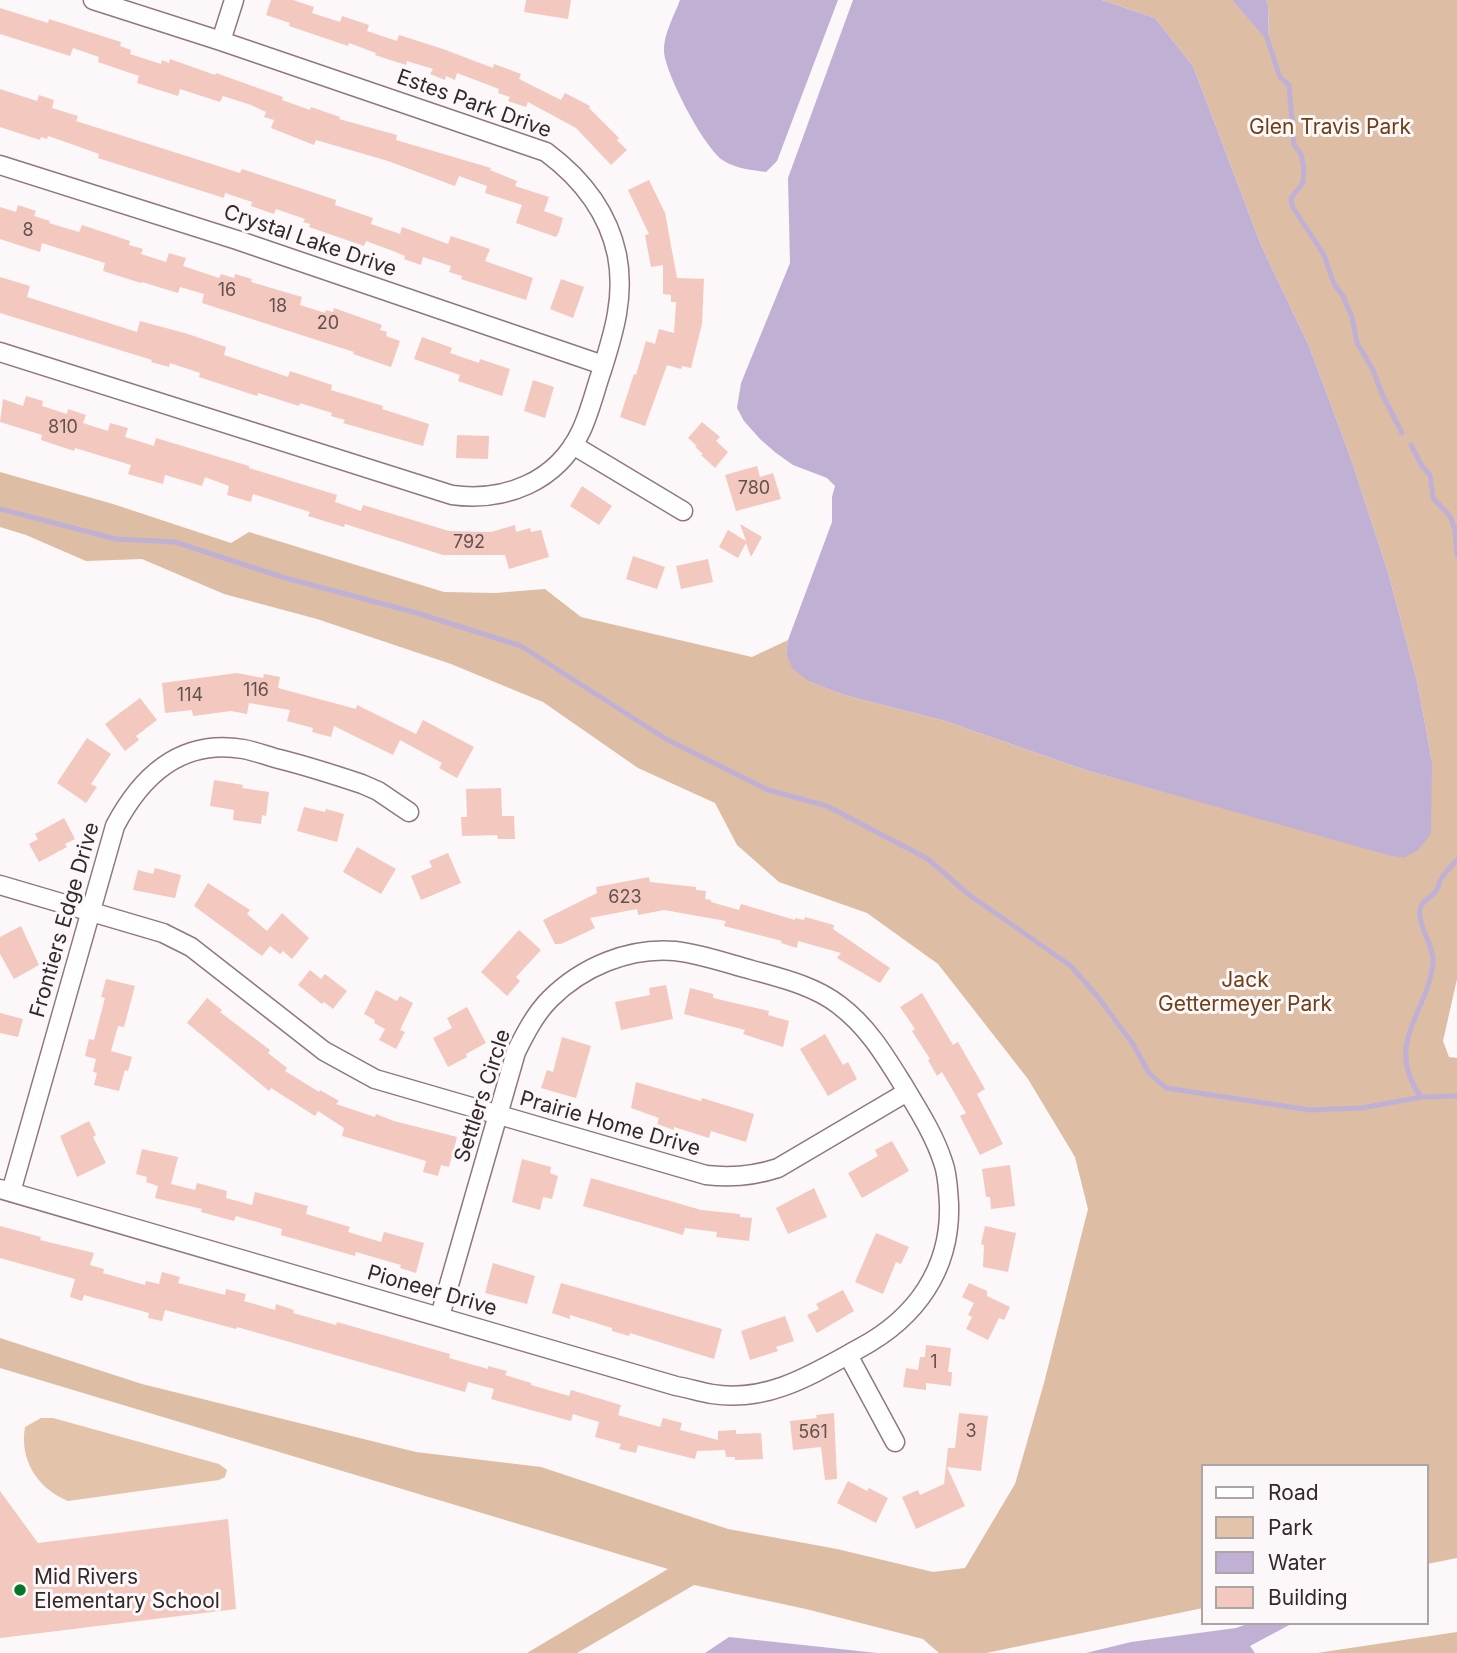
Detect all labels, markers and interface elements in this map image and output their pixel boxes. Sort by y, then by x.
street label: Estes Park Drive [393,64,555,144]
park label: Glen Travis Park [1249,115,1411,141]
street label: Crystal Lake Drive [220,200,400,282]
house number: 8 [22,220,34,242]
house number: 16 [218,280,236,302]
house number: 18 [269,296,287,318]
house number: 20 [317,313,339,335]
house number: 810 [48,417,78,439]
house number: 780 [738,478,770,500]
house number: 792 [453,532,485,554]
house number: 116 [243,680,269,702]
house number: 114 [177,685,203,707]
street label: Frontiers Edge Drive [25,819,105,1021]
house number: 623 [608,887,642,909]
park label: Jack Gettermeyer Park [1158,968,1332,1018]
street label: Settlers Circle [450,1026,516,1166]
street label: Prairie Home Drive [517,1086,703,1162]
street label: Pioneer Drive [364,1260,500,1322]
house number: 1 [930,1352,938,1374]
house number: 3 [965,1421,977,1443]
house number: 561 [798,1422,828,1444]
legend [1202,1464,1429,1625]
text: Road [1268,1480,1319,1505]
text: Park [1268,1515,1313,1540]
text: Water [1268,1550,1326,1575]
place label: Mid Rivers Elementary School [34,1565,220,1615]
marker: Mid Rivers Elementary School [12,1582,28,1598]
text: Building [1268,1585,1348,1610]

